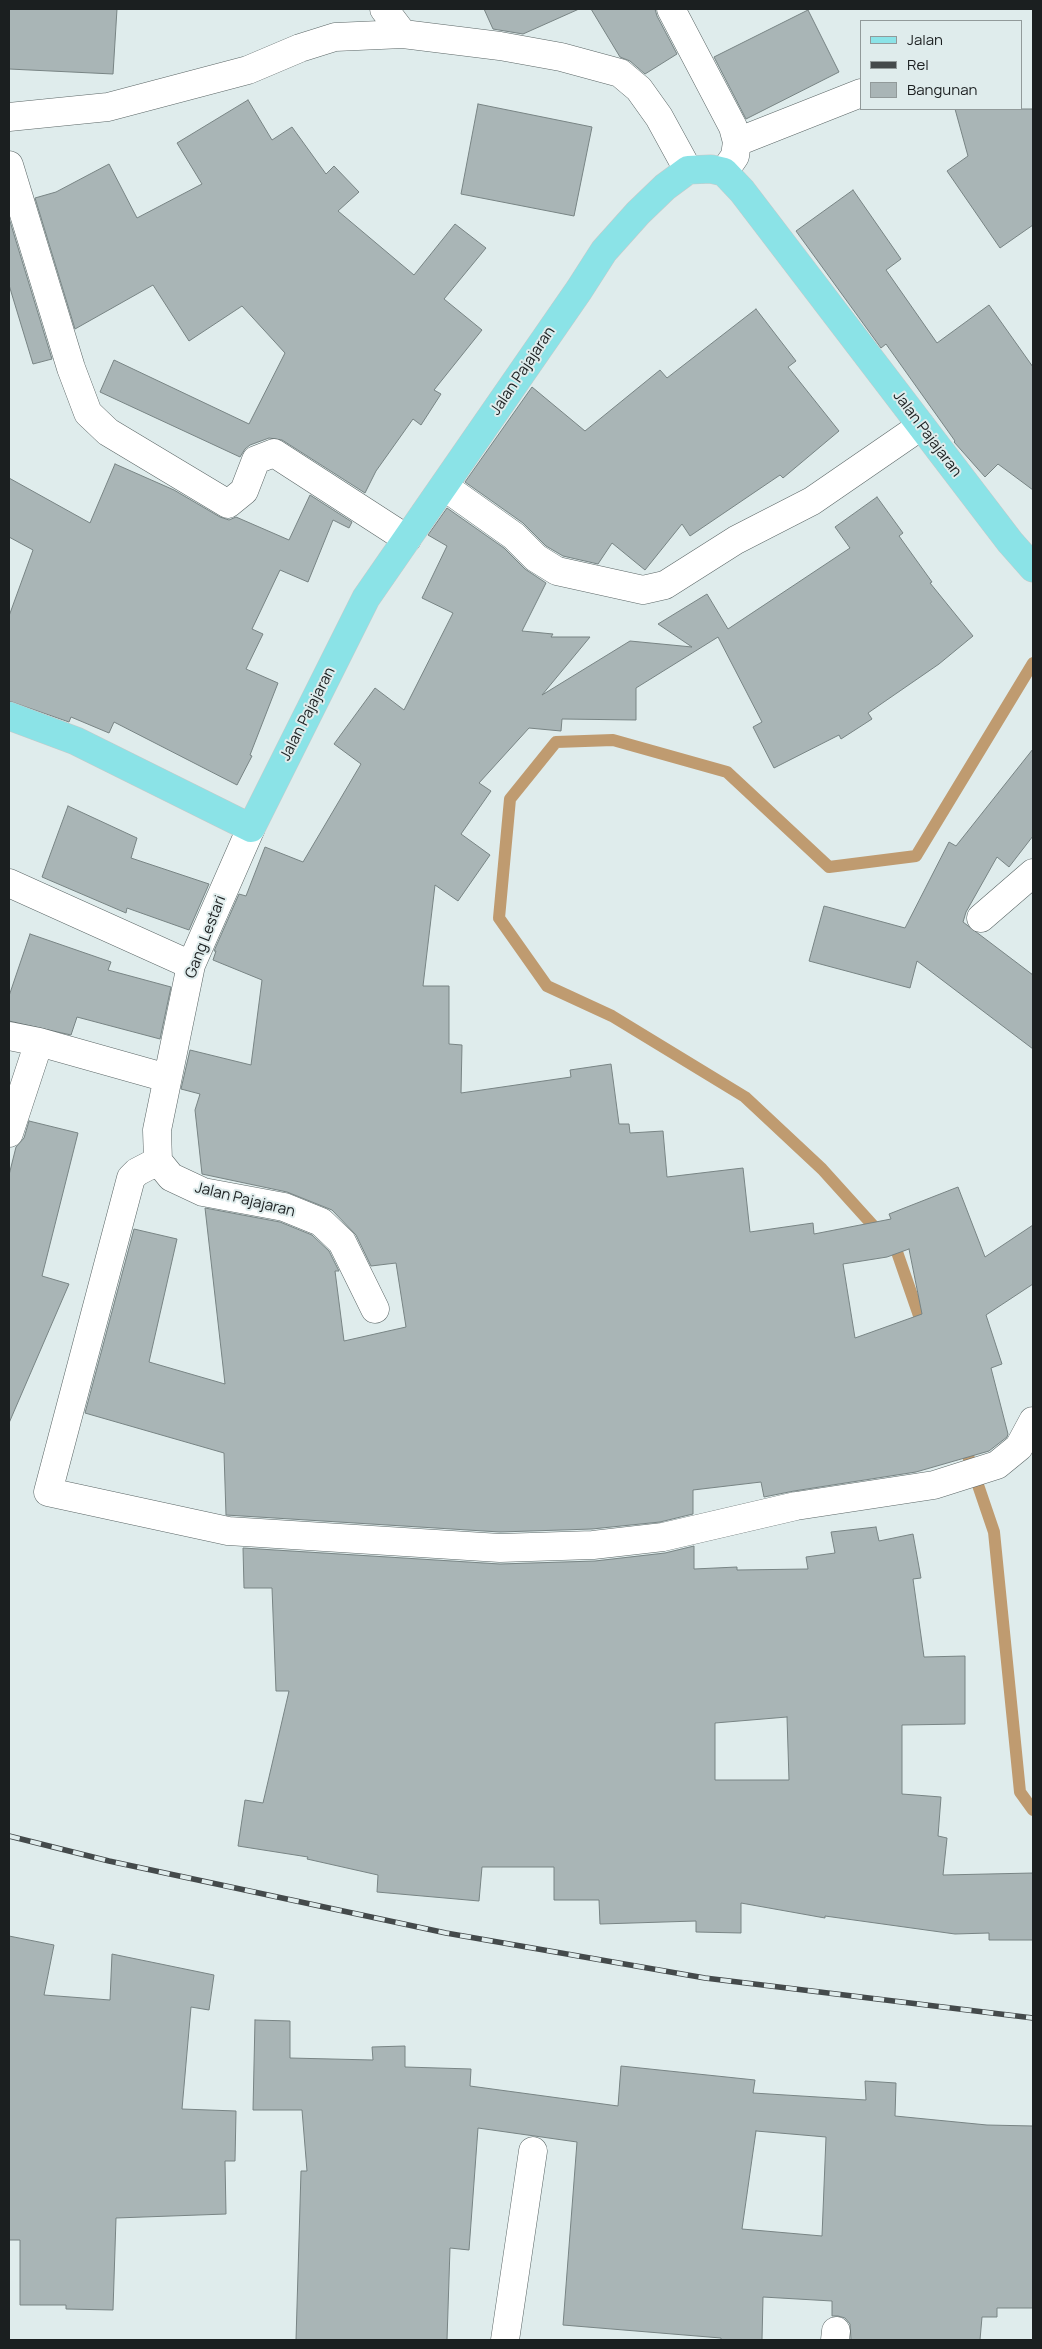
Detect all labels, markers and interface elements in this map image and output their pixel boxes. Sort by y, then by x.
legend [860,20,1022,110]
text: Jalan [907,29,943,50]
text: Rel [907,54,929,75]
text: Bangunan [907,79,977,100]
street label: Jalan Pajajaran [487,323,559,419]
street label: Jalan Pajajaran [889,388,965,480]
street label: Jalan Pajajaran [277,664,339,764]
street label: Gang Lestari [182,893,230,981]
street label: Jalan Pajajaran [193,1179,297,1221]

